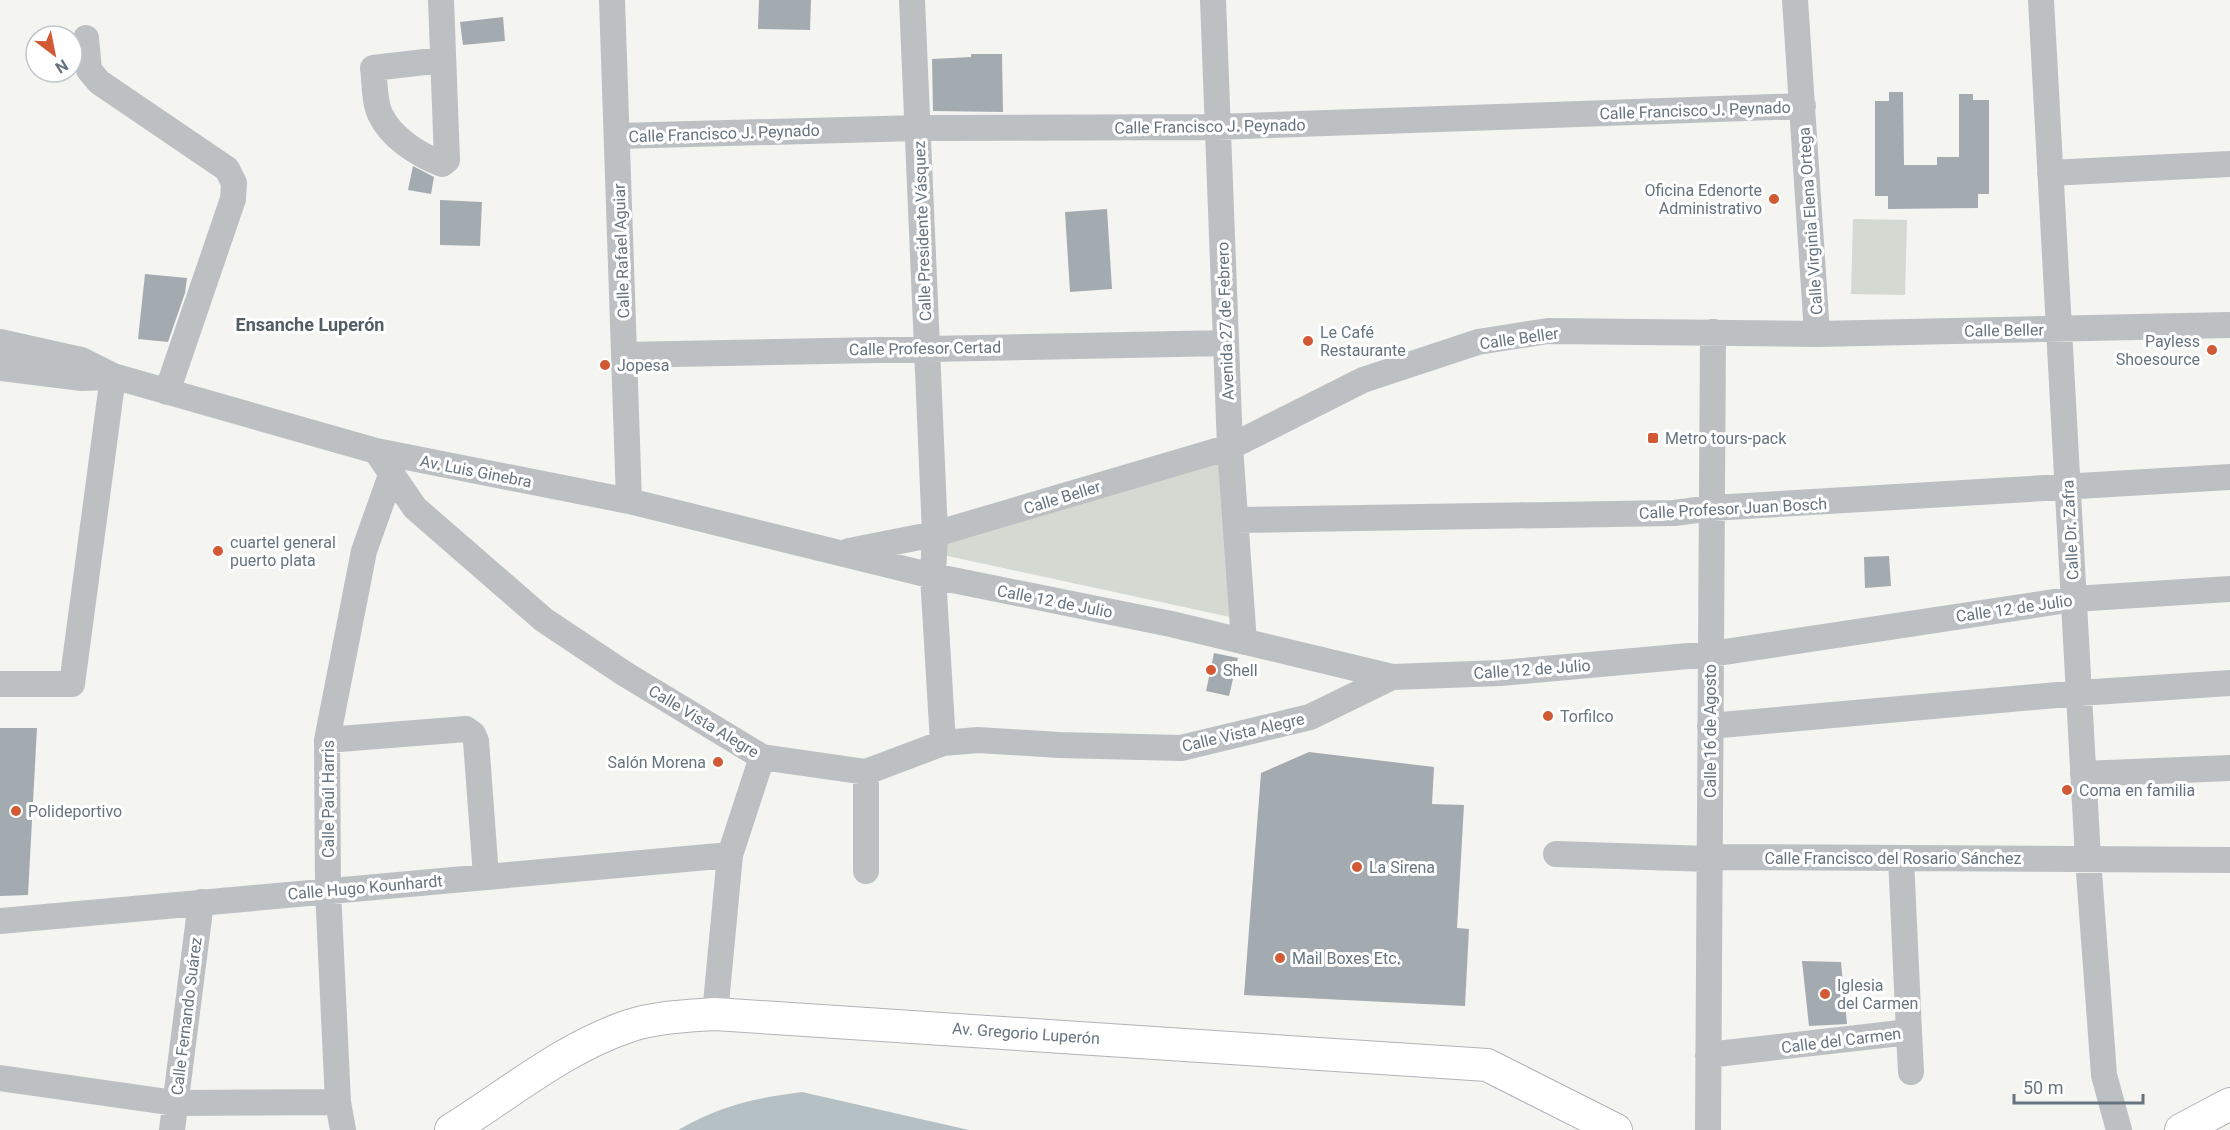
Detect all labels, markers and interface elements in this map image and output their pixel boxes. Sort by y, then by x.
north arrow [24,24,84,84]
text: N [52,55,72,77]
street label: Calle Francisco J. Peynado [1599,98,1791,123]
street label: Calle Francisco J. Peynado [1114,115,1306,138]
street label: Calle Francisco J. Peynado [628,121,820,146]
street label: Calle Virginia Elena Ortega [1794,126,1827,315]
street label: Calle Presidente Vásquez [910,140,935,322]
place label: Oficina Edenorte Administrativo [1644,181,1762,218]
street label: Calle Rafael Aguiar [610,183,633,319]
marker: Oficina Edenorte Administrativo [1767,192,1781,206]
street label: Avenida 27 de Febrero [1213,242,1238,400]
district label: Ensanche Luperón [236,314,384,335]
street label: Calle Beller [1964,320,2044,341]
place label: Le Café Restaurante [1320,323,1406,360]
street label: Calle Beller [1478,323,1560,353]
place label: Payless Shoesource [2116,332,2200,369]
marker: Le Café Restaurante [1301,334,1315,348]
street label: Calle Profesor Certad [849,338,1001,359]
marker: Payless Shoesource [2205,343,2219,357]
place label: Jopesa [617,356,669,375]
marker: Jopesa [598,358,612,372]
place label: Metro tours-pack [1665,429,1787,448]
marker: Metro tours-pack [1646,431,1660,445]
street label: Av. Luis Ginebra [418,451,533,492]
street label: Calle Beller [1021,477,1103,518]
street label: Calle Dr. Zafra [2058,479,2083,580]
street label: Calle Profesor Juan Bosch [1639,494,1827,523]
place label: cuartel general puerto plata [230,533,336,570]
marker: cuartel general puerto plata [211,544,225,558]
street label: Calle 12 de Julio [995,581,1114,622]
street label: Calle 12 de Julio [1955,591,2073,626]
street label: Calle 12 de Julio [1473,656,1591,683]
place label: Shell [1223,661,1258,680]
marker: Shell [1204,663,1218,677]
street label: Calle 16 de Agosto [1701,664,1720,798]
street label: Calle Vista Alegre [645,681,762,762]
place label: Torfilco [1560,707,1614,726]
street label: Calle Vista Alegre [1180,709,1306,756]
marker: Torfilco [1541,709,1555,723]
street label: Calle Paúl Harris [319,740,338,858]
place label: Salón Morena [608,753,706,772]
marker: Salón Morena [711,755,725,769]
place label: Coma en familia [2079,781,2195,800]
marker: Coma en familia [2060,783,2074,797]
place label: Polideportivo [28,802,122,821]
marker: Polideportivo [9,804,23,818]
street label: Calle Francisco del Rosario Sánchez [1765,849,2022,868]
place label: La Sirena [1369,858,1435,877]
marker: La Sirena [1350,860,1364,874]
street label: Calle Hugo Kounhardt [287,871,443,904]
street label: Calle Fernando Suárez [167,936,206,1096]
place label: Mail Boxes Etc. [1292,949,1401,968]
marker: Mail Boxes Etc. [1273,951,1287,965]
place label: Iglesia del Carmen [1837,976,1918,1013]
marker: Iglesia del Carmen [1818,987,1832,1001]
street label: Av. Gregorio Luperón [951,1019,1101,1048]
street label: Calle del Carmen [1780,1024,1902,1057]
scale bar [2014,1067,2143,1105]
text: 50 m [2023,1077,2063,1098]

